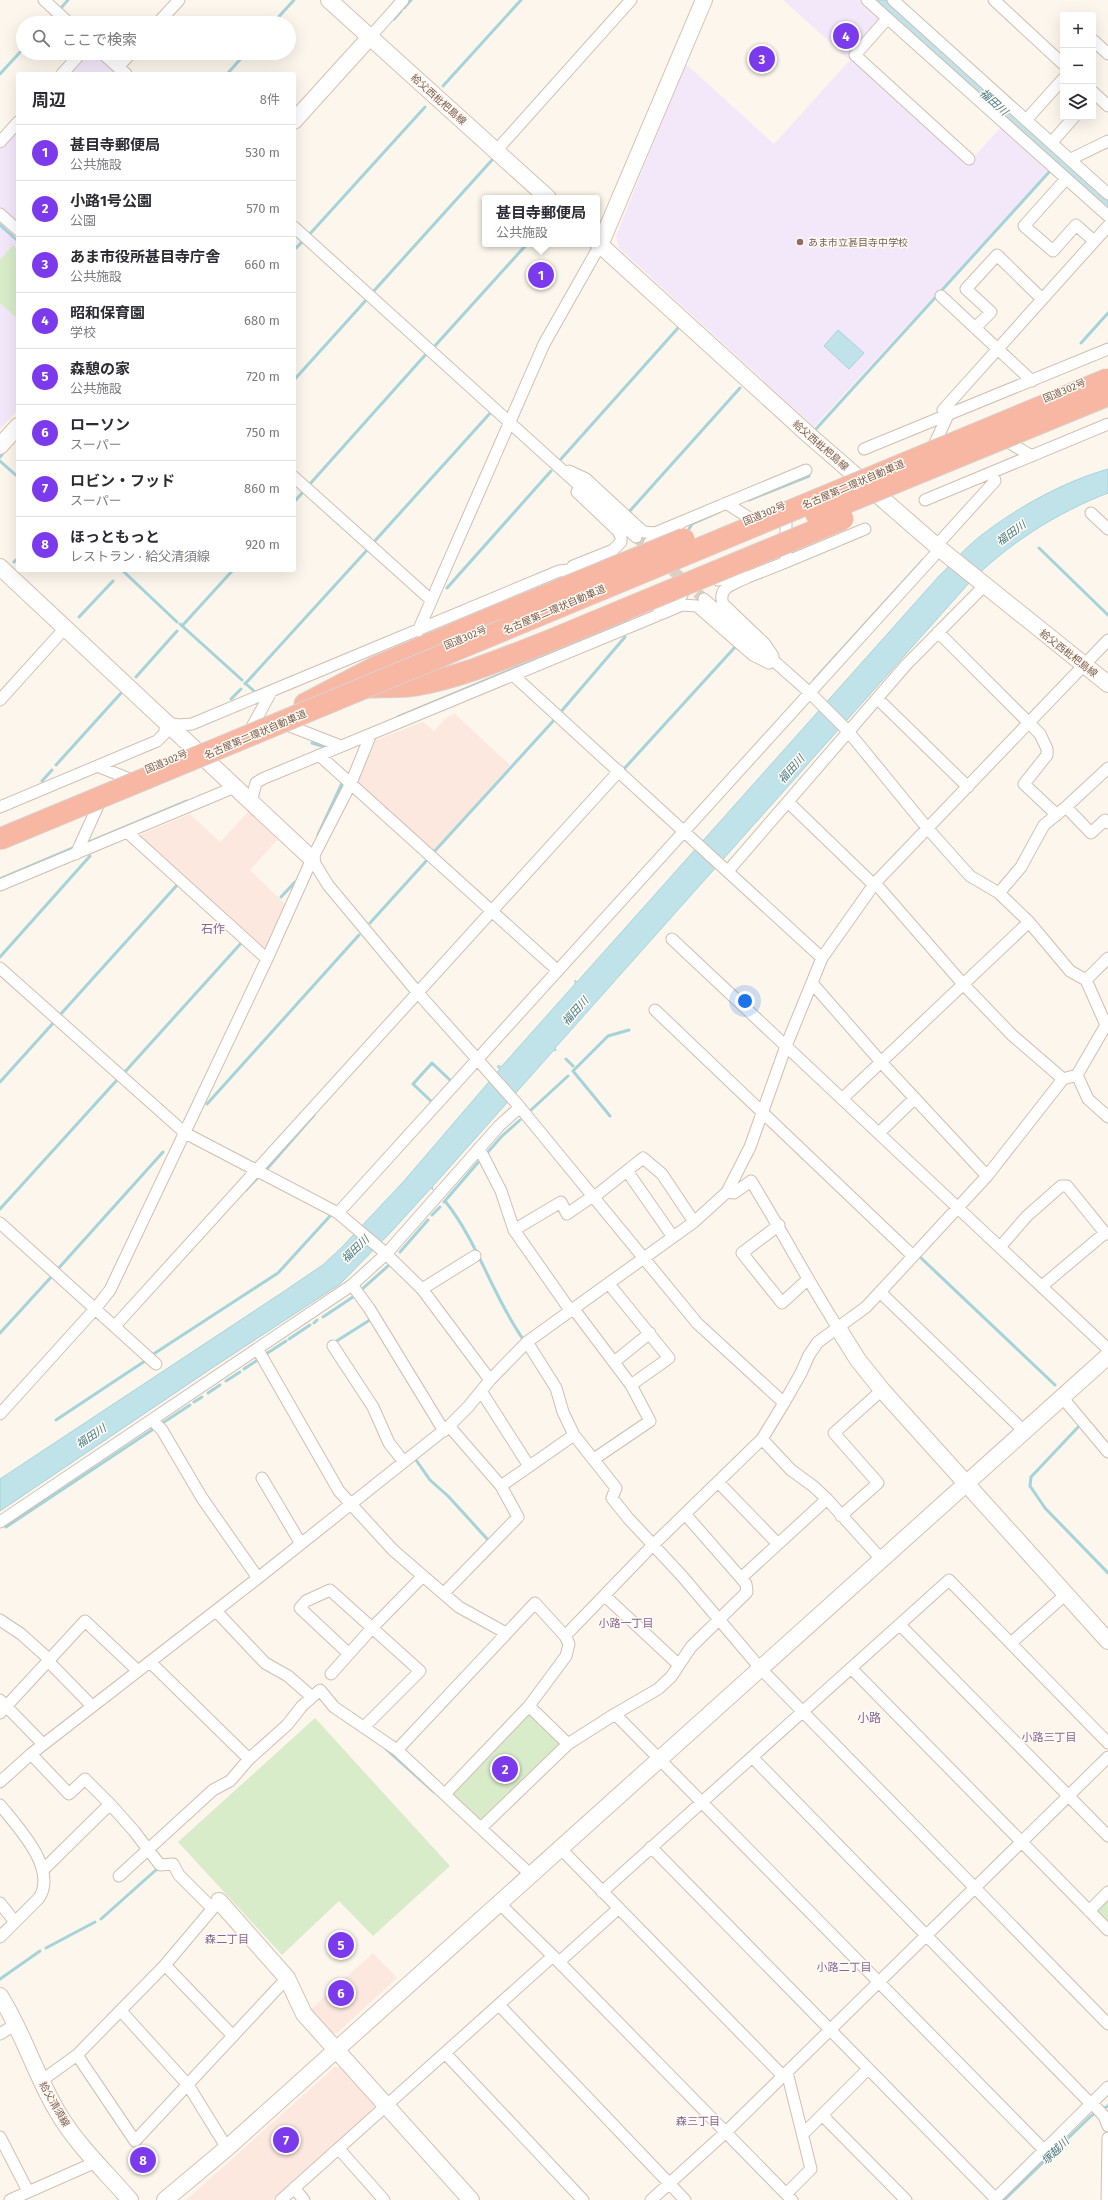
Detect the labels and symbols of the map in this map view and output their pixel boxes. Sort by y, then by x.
pin: 4 [833,21,859,51]
pin: 3 [749,44,775,74]
street label: 給父西枇杷島線 [408,72,468,128]
water label: 福田川 [977,87,1011,119]
marker: あま市立甚目寺中学校 [795,237,805,247]
place label: あま市立甚目寺中学校 [808,237,908,249]
pin: 1 [528,260,554,290]
street label: 国道302号 [1041,377,1088,405]
street label: 給父西枇杷島線 [790,418,851,473]
street label: 名古屋第二環状自動車道 [800,458,906,512]
street label: 国道302号 [741,500,788,528]
water label: 福田川 [994,518,1029,548]
street label: 名古屋第二環状自動車道 [501,583,607,637]
street label: 国道302号 [442,624,489,652]
street label: 給父西枇杷島線 [1037,628,1100,680]
street label: 名古屋第二環状自動車道 [202,708,308,762]
street label: 国道302号 [143,748,190,776]
water label: 福田川 [776,752,808,786]
district label: 石作 [201,922,225,936]
your location [735,991,755,1011]
water label: 福田川 [560,994,592,1028]
water label: 福田川 [339,1233,372,1265]
water label: 福田川 [74,1421,109,1451]
district label: 小路一丁目 [599,1617,654,1630]
district label: 小路 [857,1711,881,1725]
district label: 小路三丁目 [1022,1731,1077,1744]
pin: 2 [492,1754,518,1784]
pin: 5 [328,1930,354,1960]
district label: 森二丁目 [205,1933,249,1946]
district label: 小路二丁目 [817,1961,872,1974]
pin: 6 [328,1978,354,2008]
street label: 給父清須線 [36,2080,72,2129]
district label: 森三丁目 [676,2115,720,2128]
pin: 7 [273,2125,299,2155]
water label: 塚越川 [1039,2135,1072,2167]
pin: 8 [130,2145,156,2175]

